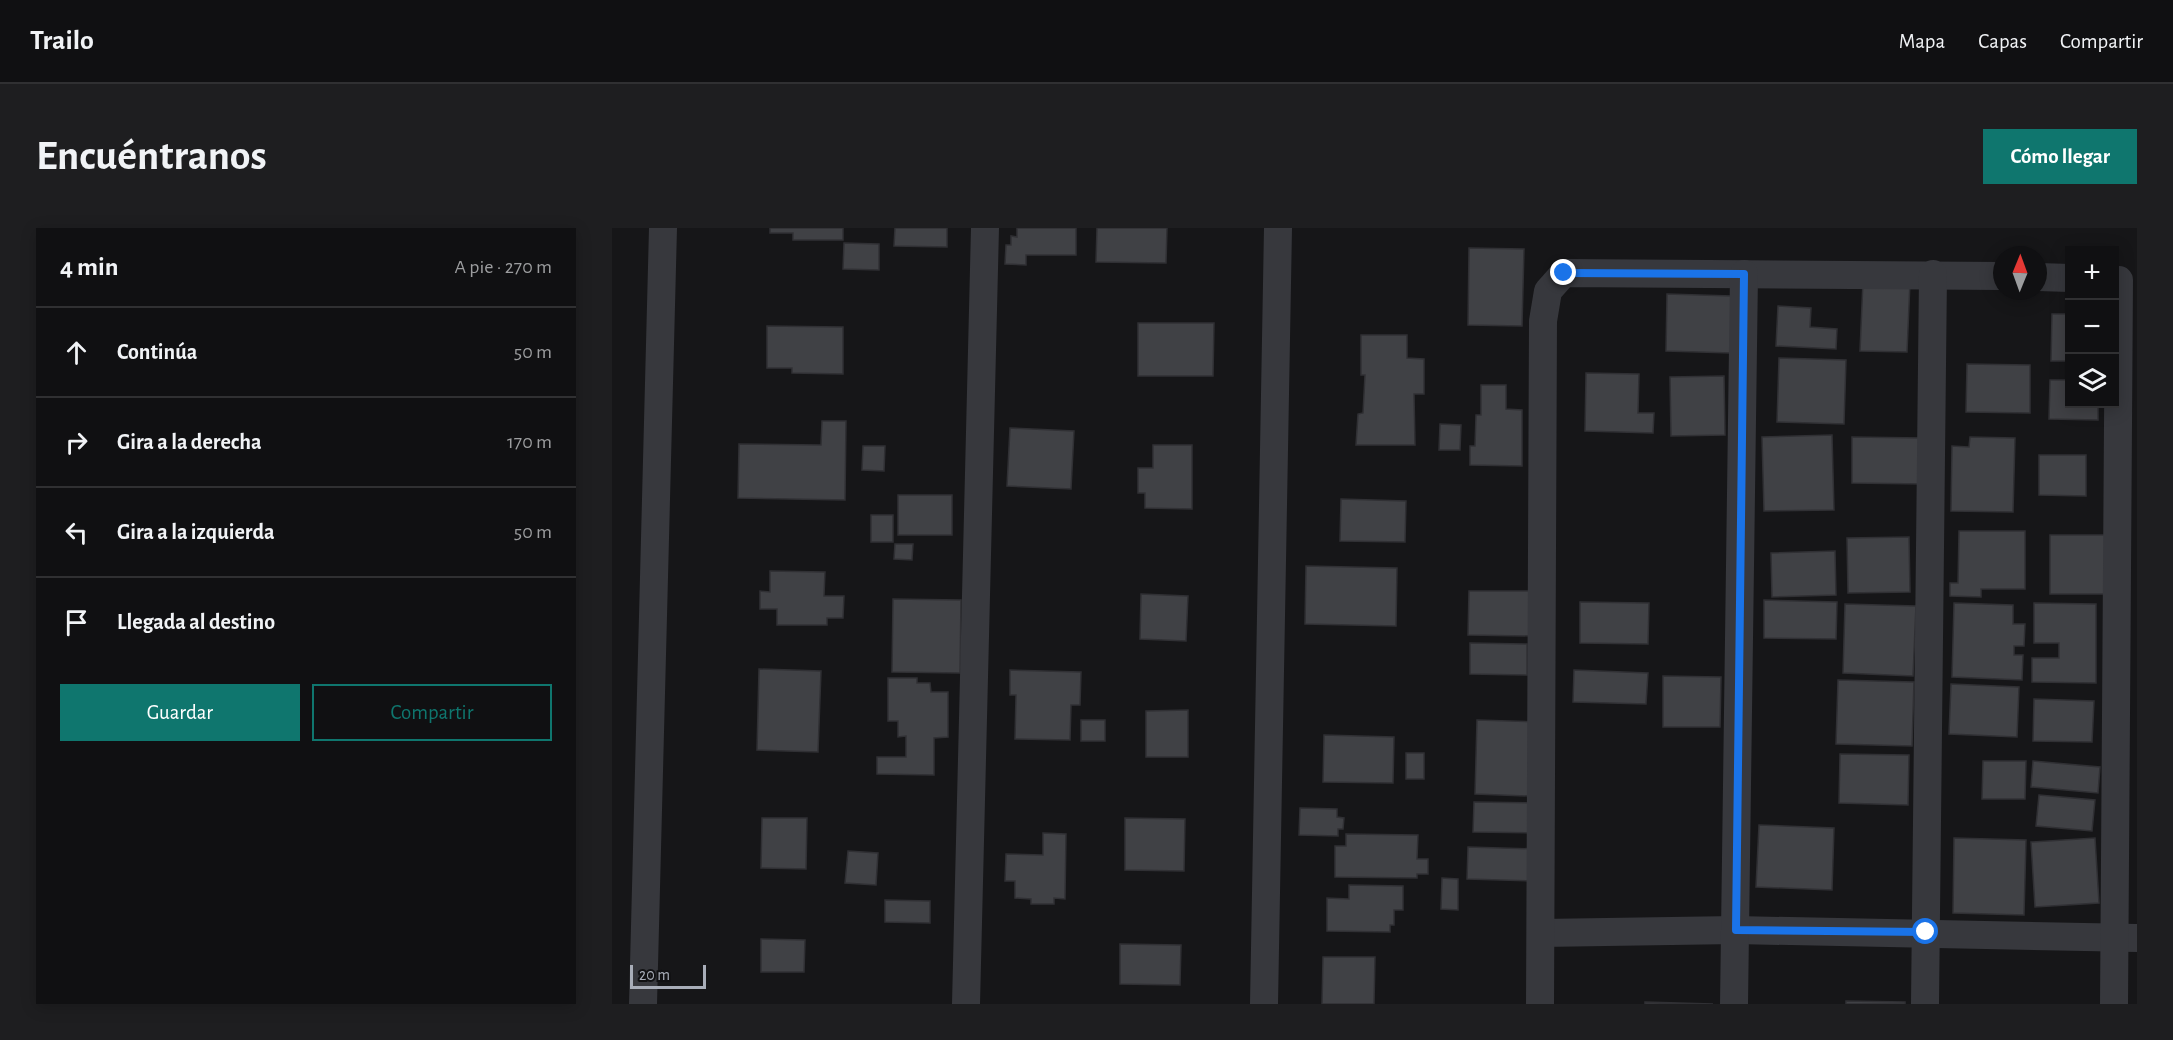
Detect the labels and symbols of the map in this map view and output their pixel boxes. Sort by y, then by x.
north arrow [1993,246,2047,300]
route end [1550,259,1576,285]
route start [1912,918,1938,944]
scale bar [630,962,706,990]

